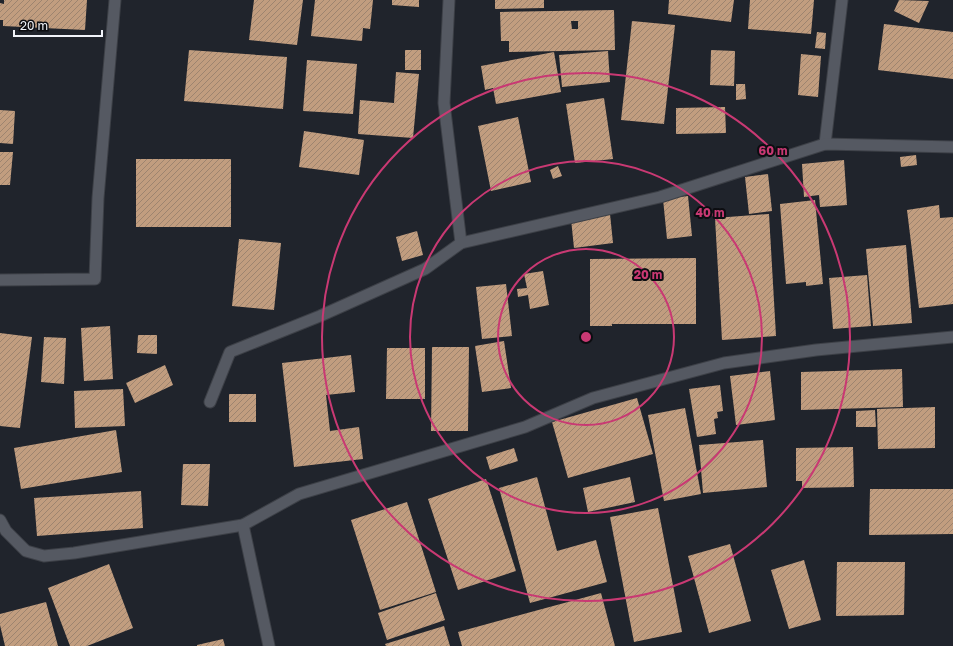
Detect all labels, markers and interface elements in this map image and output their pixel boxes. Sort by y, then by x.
scale bar [14,12,102,38]
text: 20 m [20,18,48,33]
text: 60 m [759,143,787,158]
text: 40 m [696,205,724,220]
text: 20 m [634,267,662,282]
centre of rings [579,330,593,344]

